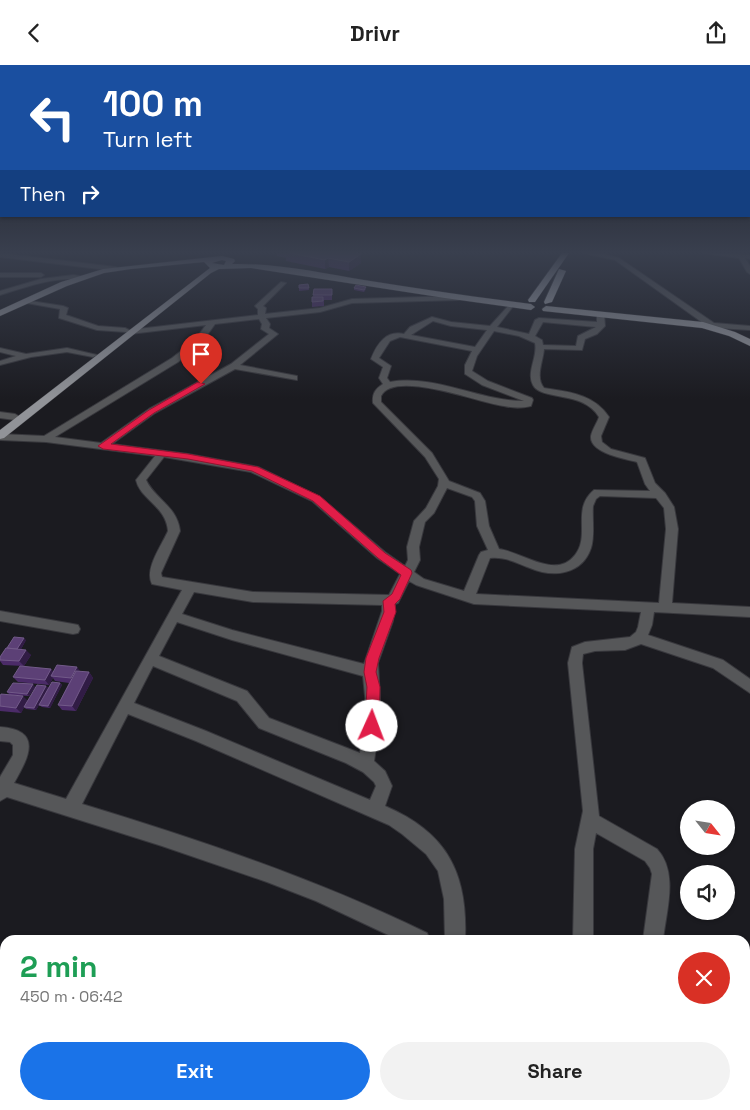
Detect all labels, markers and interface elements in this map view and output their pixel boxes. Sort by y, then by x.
icon: back [20,19,48,47]
text: Drivr [350,19,400,47]
icon: share [702,19,730,47]
text: 100 m [103,82,203,126]
icon: left [20,85,85,150]
text: Turn left [103,125,193,153]
icon: right [76,180,104,208]
text: Then [20,182,66,207]
pin [180,333,222,384]
icon: arrive [187,340,215,368]
position arrow [345,699,397,751]
north arrow [680,800,735,855]
map controls [680,800,735,920]
button: sound [680,865,735,920]
text: 2 min [20,947,98,986]
button: close [678,952,730,1004]
text: 450 m · 06:42 [20,986,123,1007]
button: Exit [20,1042,370,1100]
button: Share [380,1042,730,1100]

